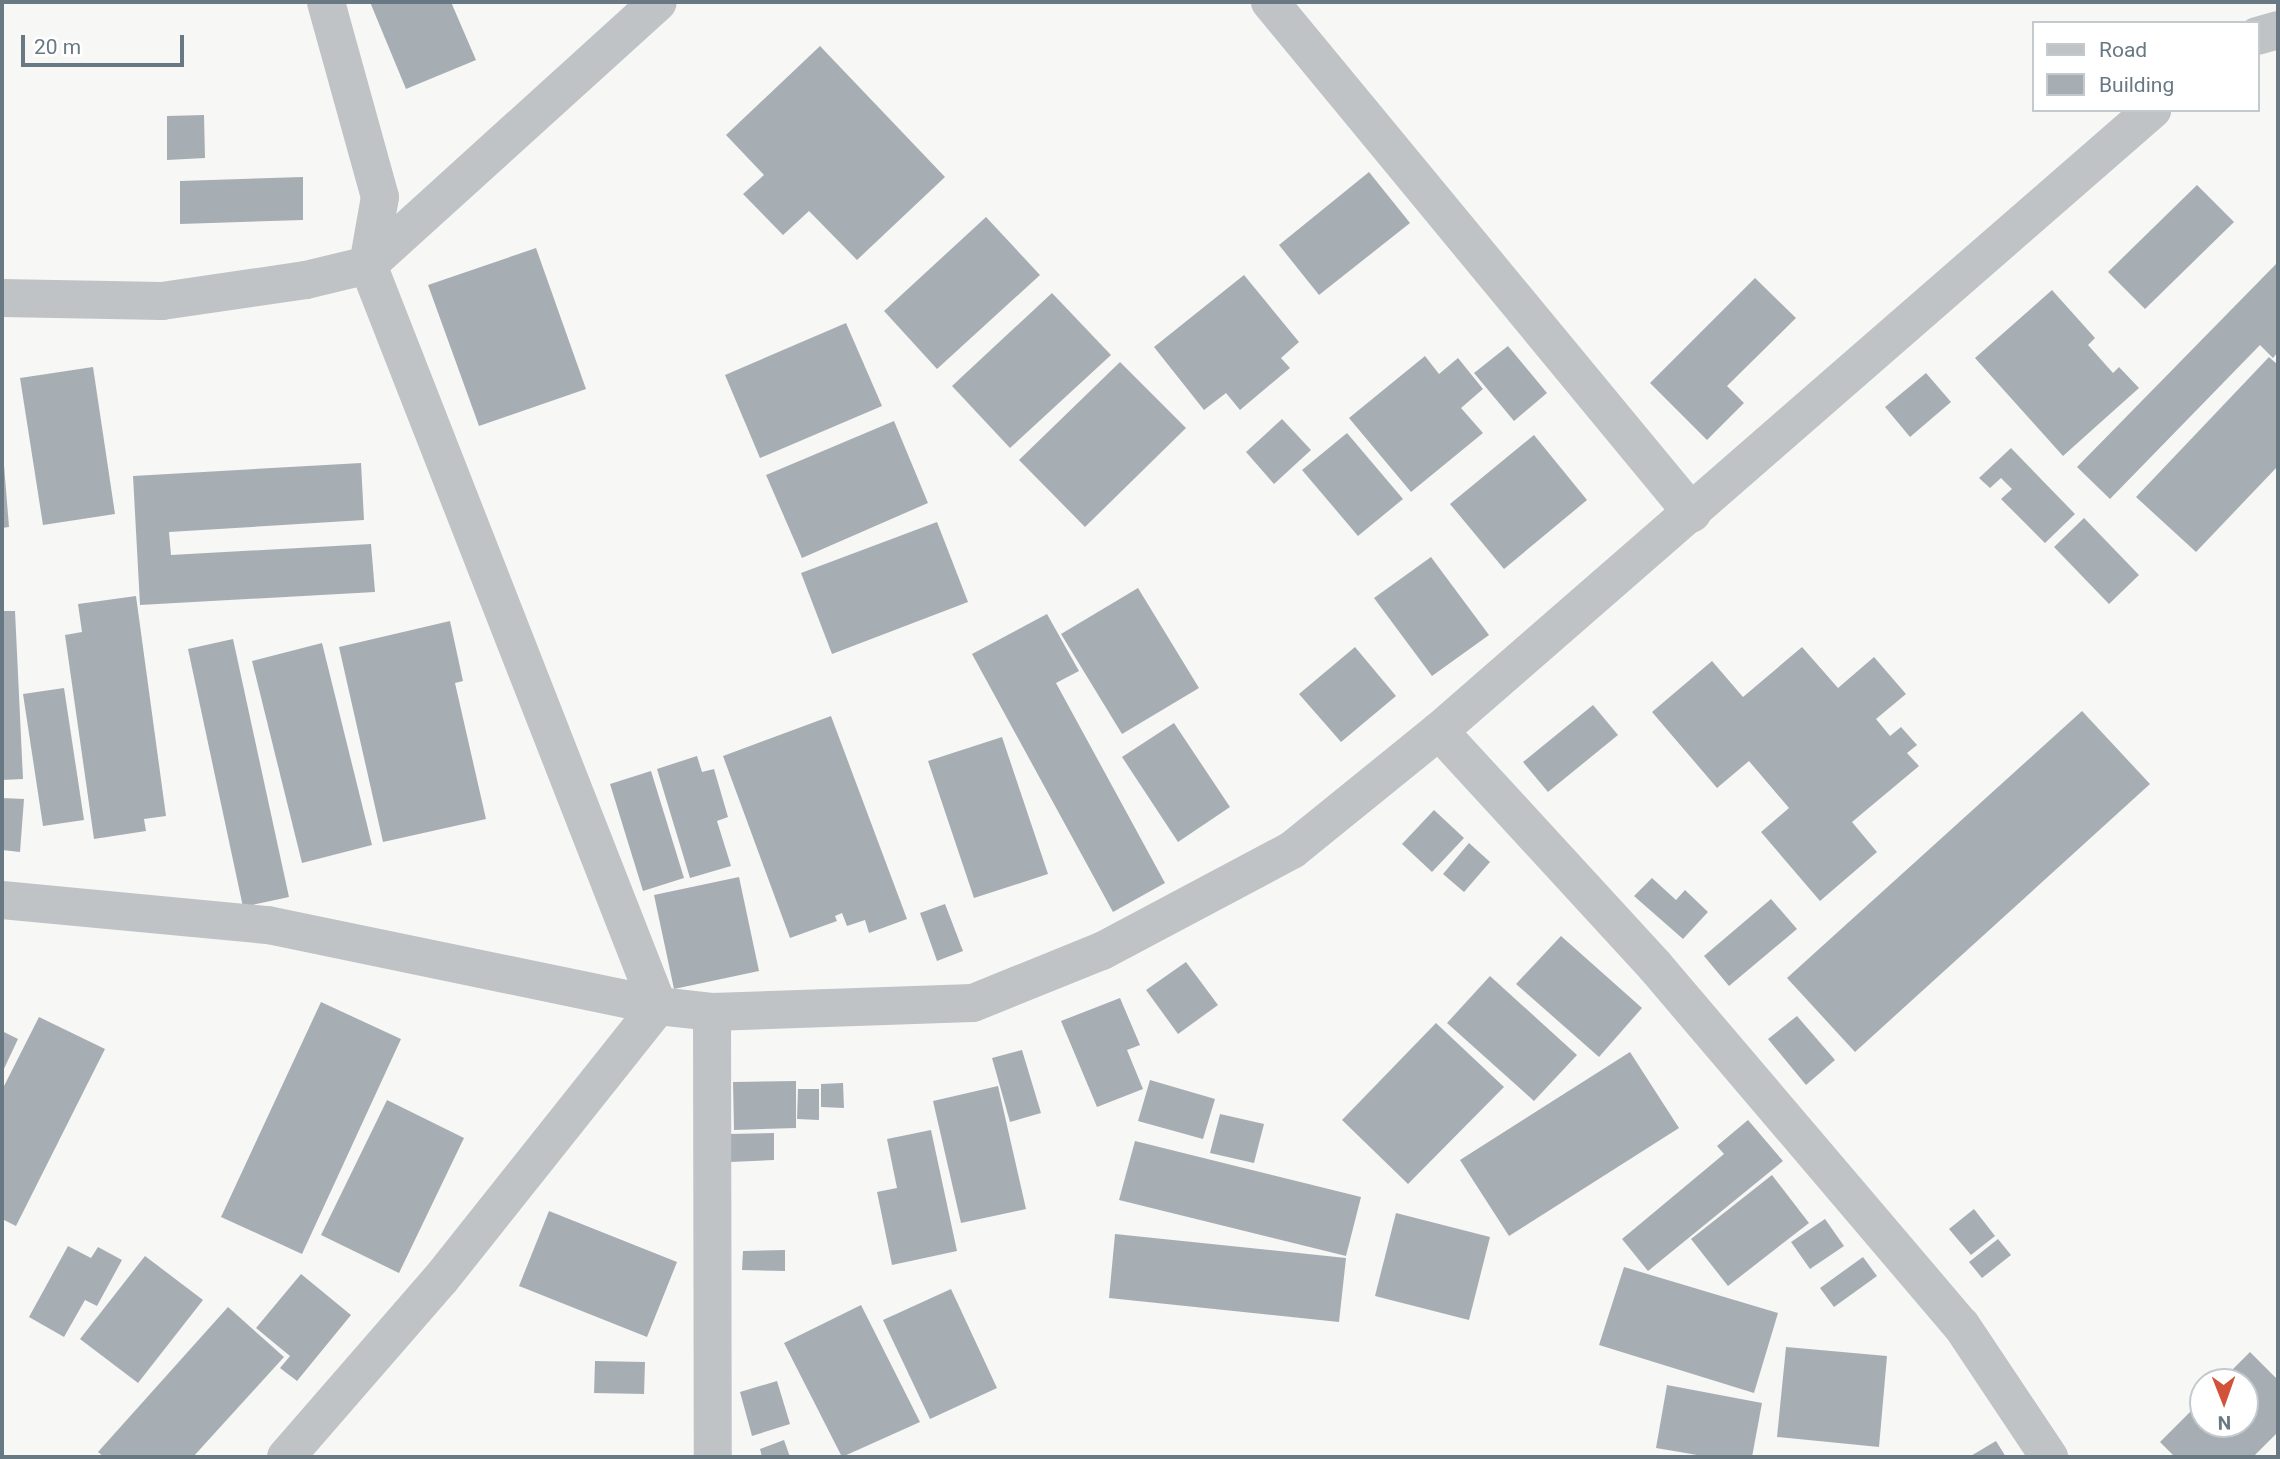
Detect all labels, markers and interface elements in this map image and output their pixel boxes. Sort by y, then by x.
scale bar [24,21,187,65]
legend [2032,21,2259,112]
text: 20 m [34,35,81,59]
text: Road [2099,38,2147,62]
text: Building [2099,73,2174,97]
north arrow [2189,1368,2259,1438]
text: N [2217,1411,2231,1434]

